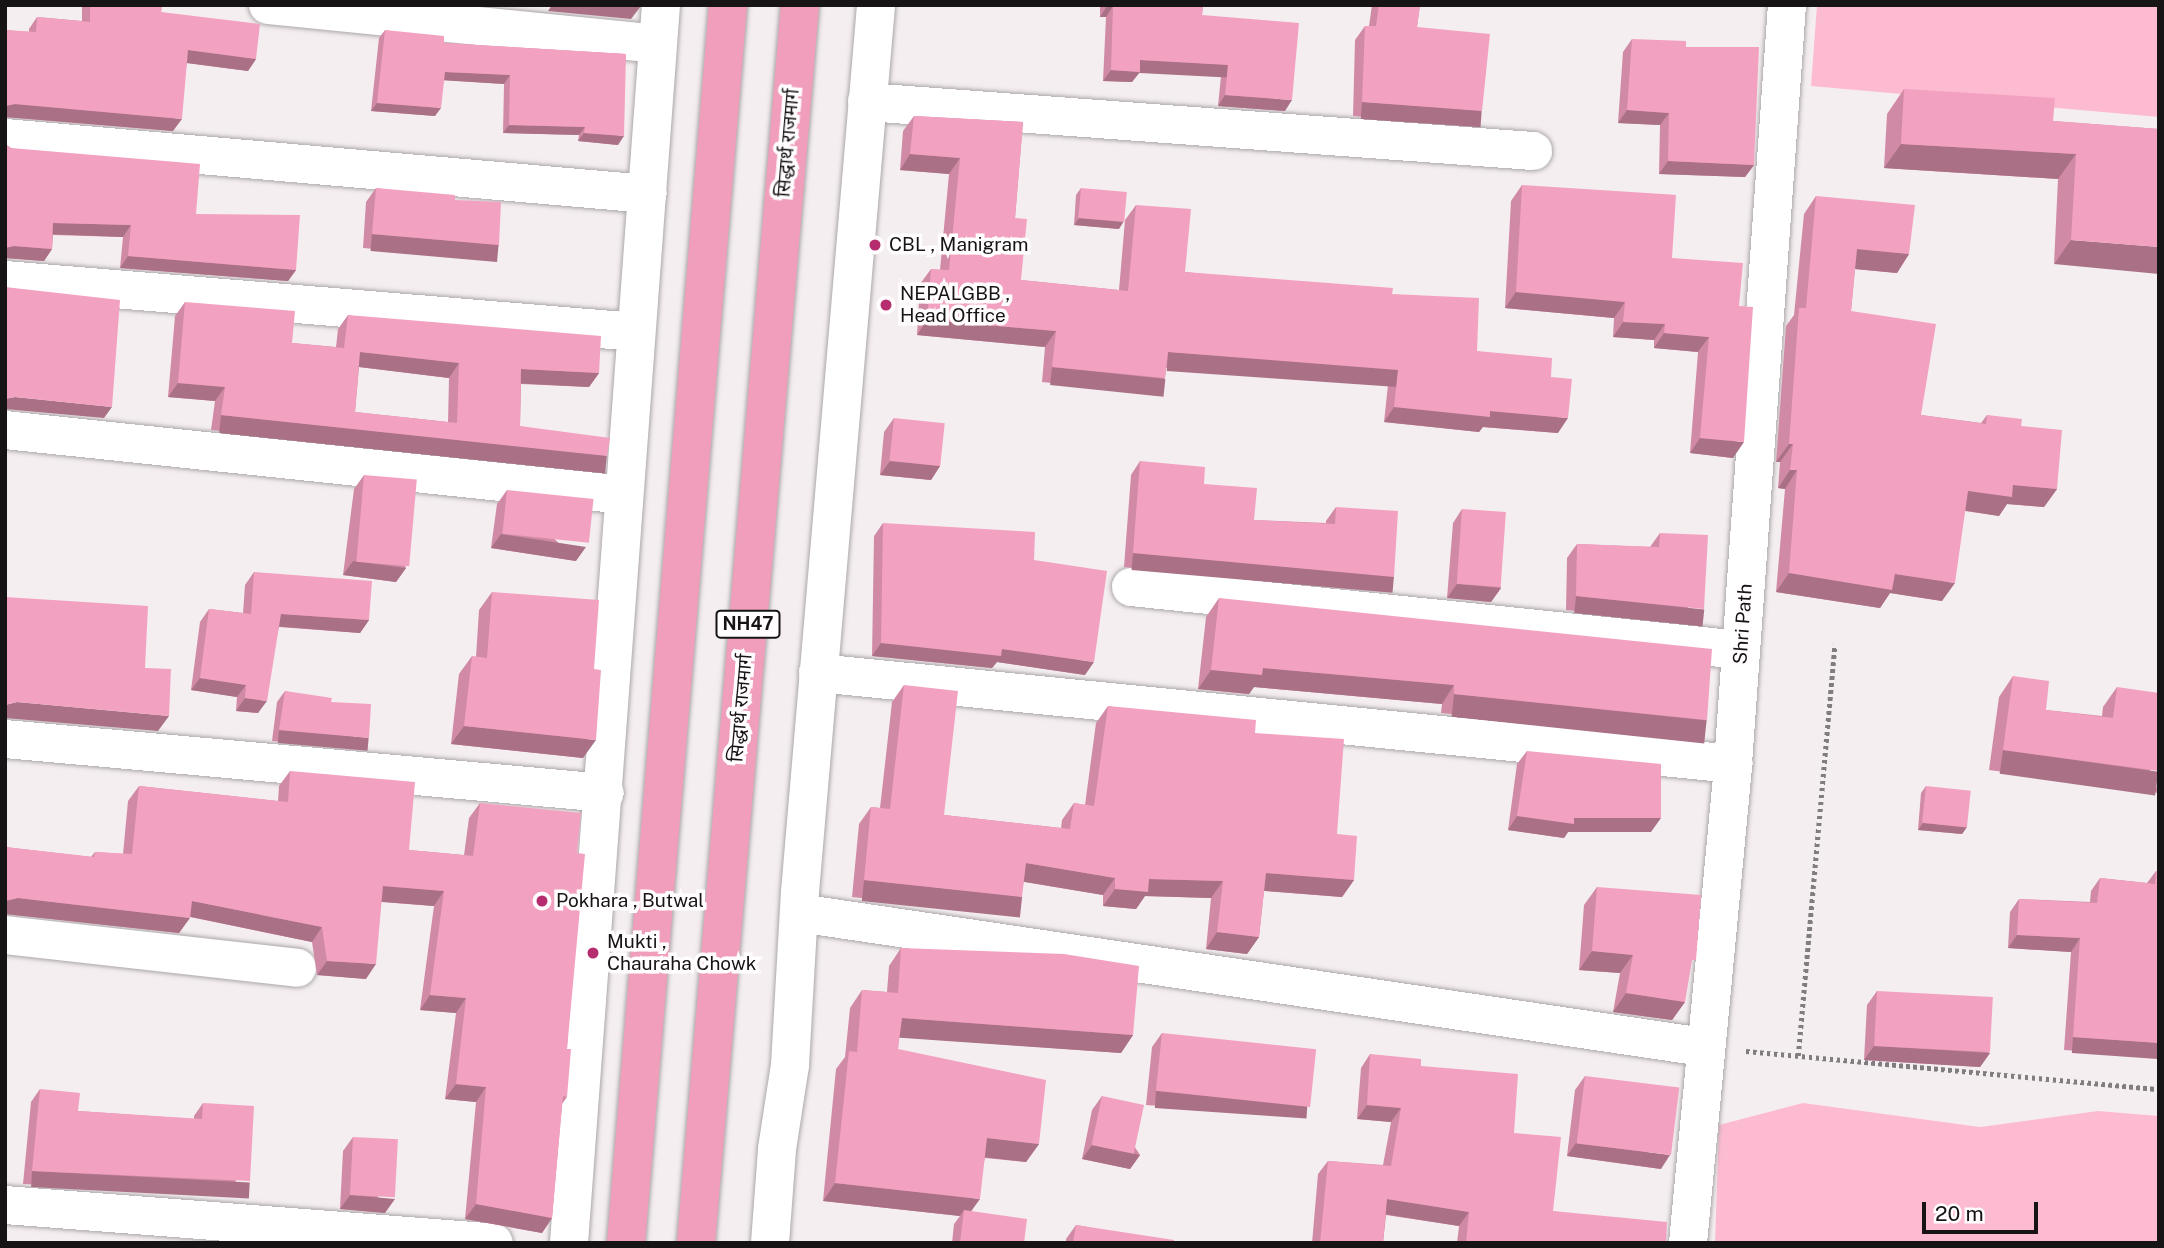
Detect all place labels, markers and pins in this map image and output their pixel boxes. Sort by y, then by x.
place label: CBL , Manigram [889,234,1029,256]
marker: CBL , Manigram [867,237,883,253]
place label: NEPALGBB , Head Office [900,283,1010,327]
marker: NEPALGBB , Head Office [878,297,894,313]
place label: Pokhara , Butwal [556,890,704,912]
marker: Pokhara , Butwal [534,893,550,909]
place label: Mukti , Chauraha Chowk [607,931,756,975]
marker: Mukti , Chauraha Chowk [585,945,601,961]

